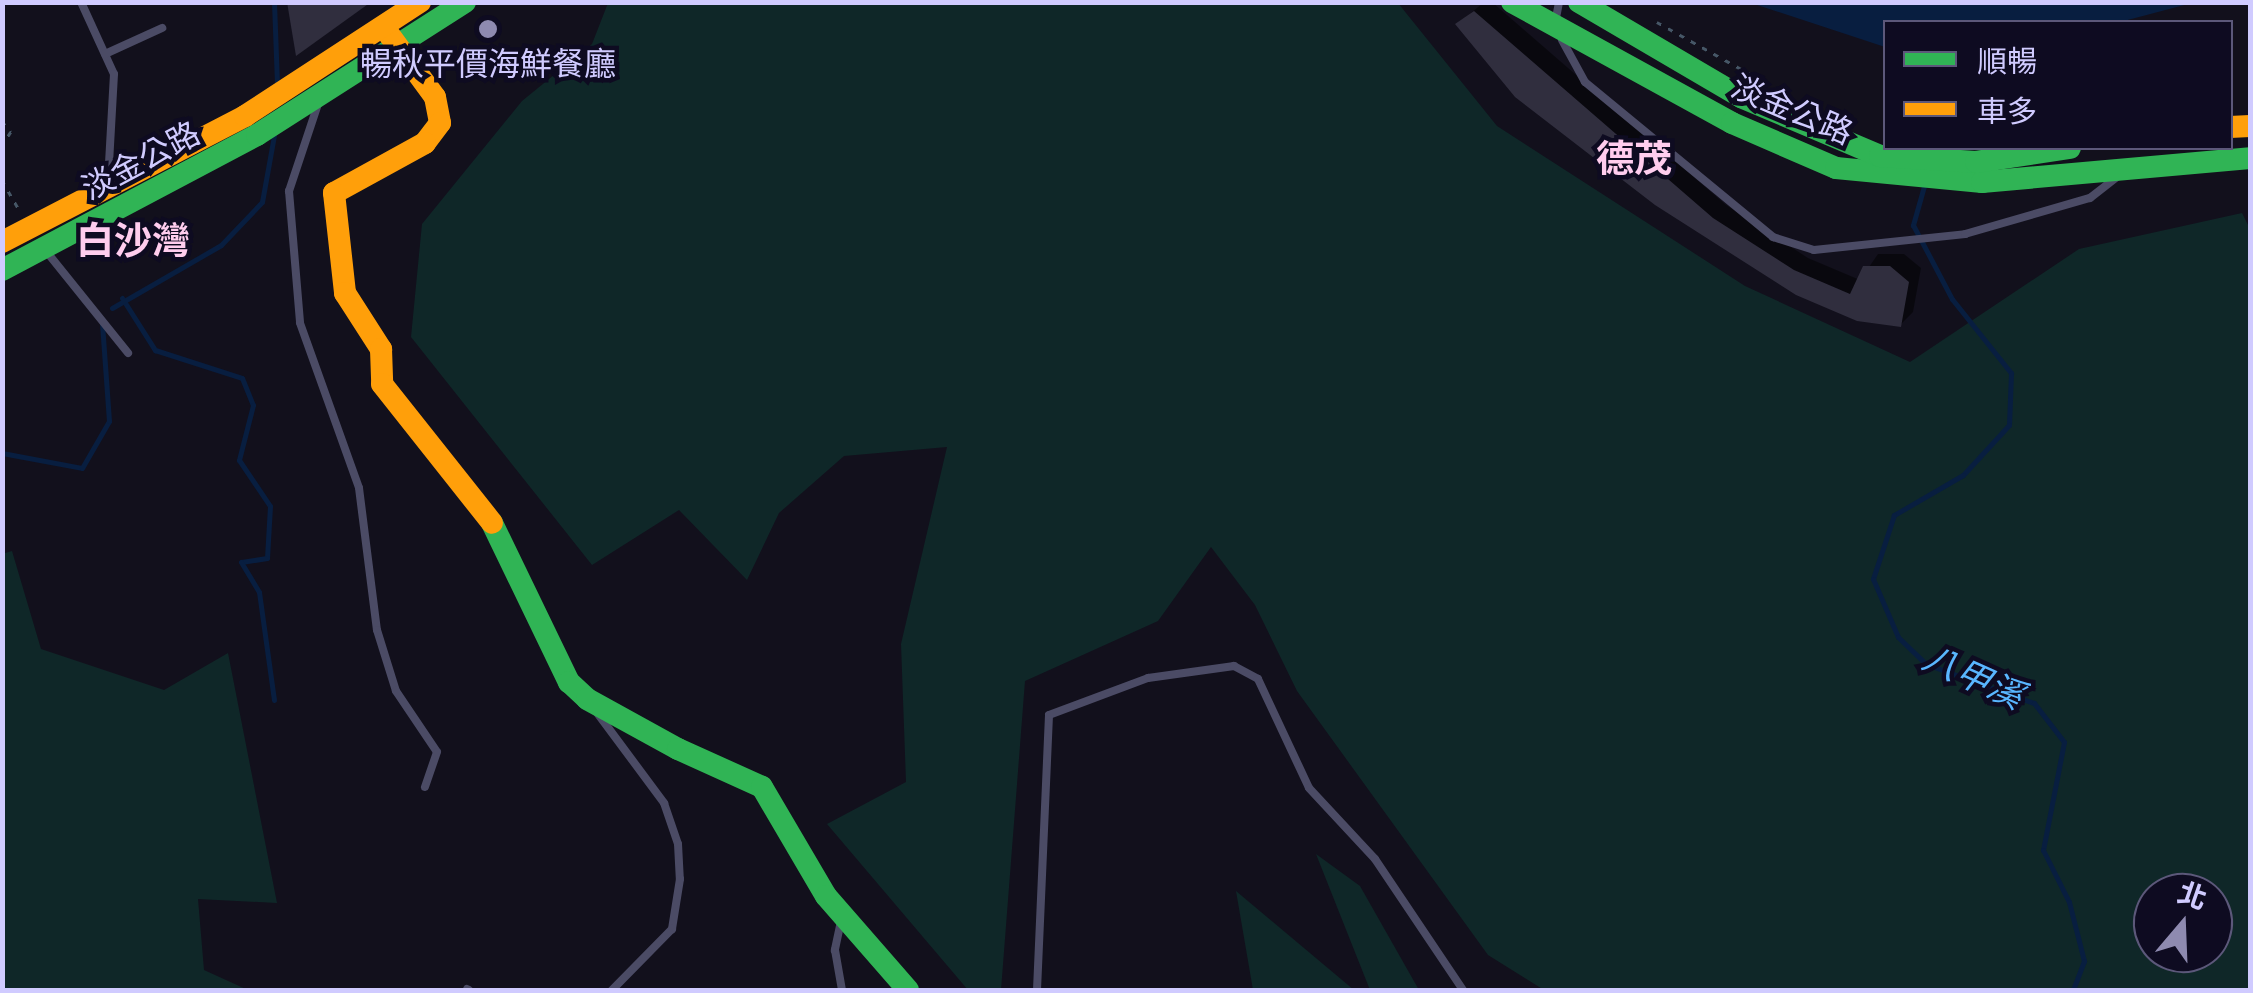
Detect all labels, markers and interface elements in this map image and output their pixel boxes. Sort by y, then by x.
marker: 暢秋平價海鮮餐廳 [477,18,499,40]
legend [1883,20,2233,150]
place label: 暢秋平價海鮮餐廳 [360,45,616,83]
text: 順暢 [1977,45,2037,78]
street label: 淡金公路 [1726,67,1858,153]
text: 車多 [1977,95,2037,128]
street label: 淡金公路 [75,114,207,208]
district label: 德茂 [1596,137,1672,183]
district label: 白沙灣 [76,219,190,265]
water label: 八甲溪 [1916,636,2030,718]
north arrow [2133,873,2233,973]
text: 北 [2174,877,2211,915]

